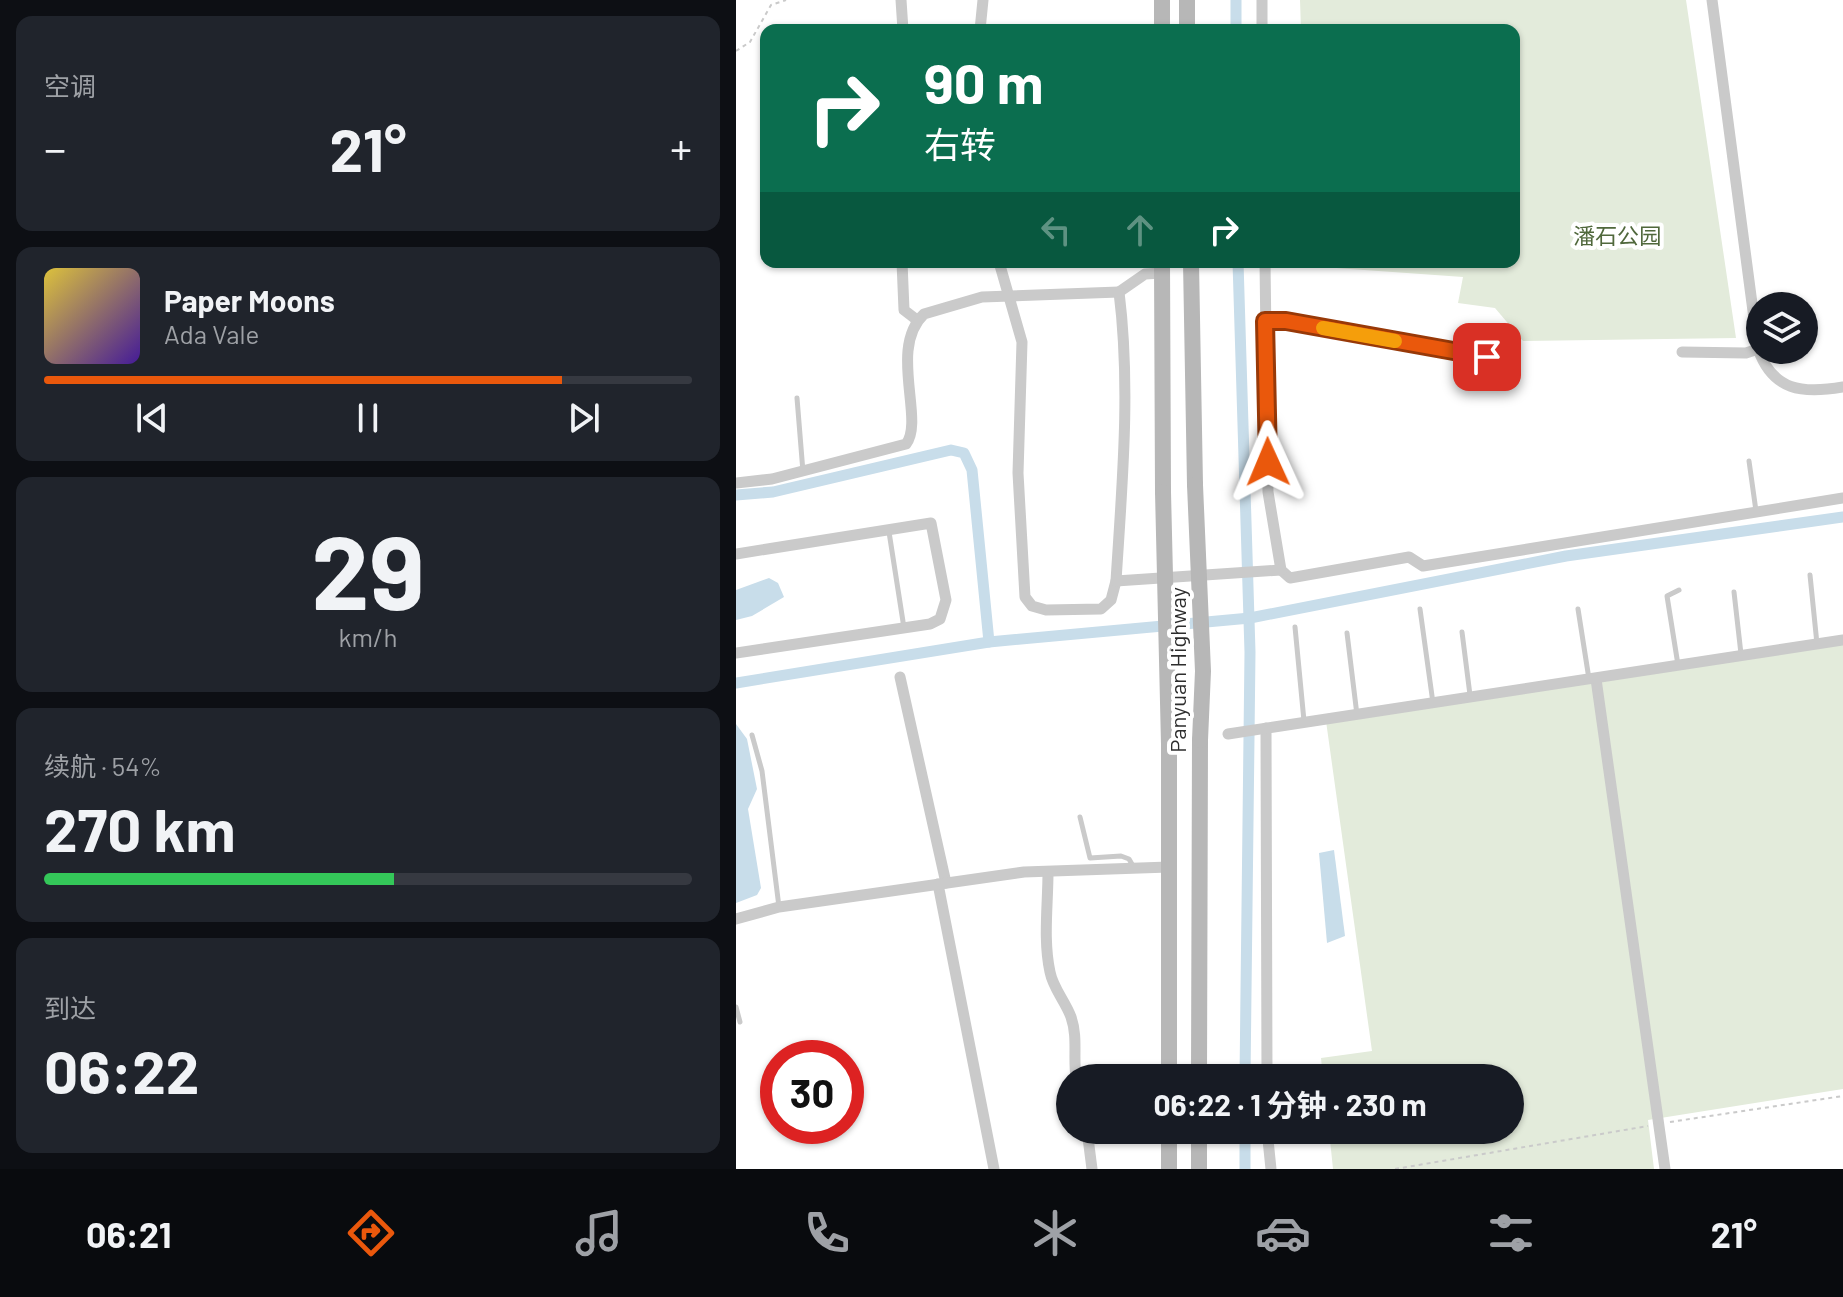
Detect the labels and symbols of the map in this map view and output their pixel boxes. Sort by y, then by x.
park label: 潘石公园 [1573,222,1661,248]
pin [1453,323,1521,391]
position arrow [1226,420,1310,504]
street label: Panyuan Highway [1164,587,1190,753]
speed limit sign: 30 [760,1040,864,1144]

